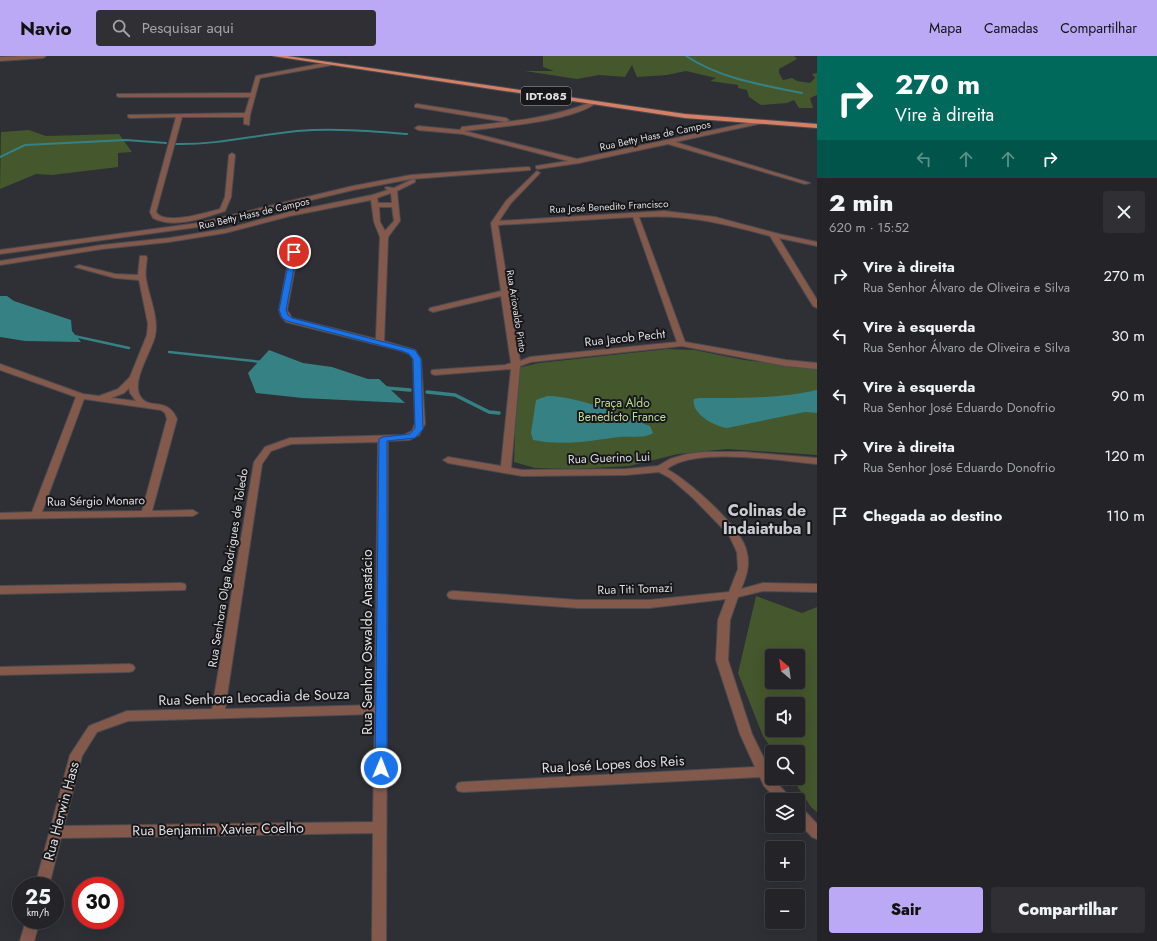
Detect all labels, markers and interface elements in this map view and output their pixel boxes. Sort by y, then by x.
search box [96,10,376,46]
text: Navio [20,15,72,42]
icon: search [110,17,132,39]
text: Pesquisar aqui [142,17,234,39]
text: Mapa [929,18,962,38]
text: Camadas [984,18,1038,38]
text: Compartilhar [1060,18,1137,38]
text: 270 m [895,64,980,105]
icon: right [829,72,881,124]
road number: IDT-085 [521,87,571,105]
text: Vire à direita [895,102,994,128]
street label: Rua Betty Hass de Campos [598,116,712,155]
icon: left [913,148,935,170]
icon: ahead [955,148,977,170]
icon: ahead [997,148,1019,170]
icon: right [1039,148,1061,170]
text: 2 min [829,185,893,220]
button: close [1103,191,1145,233]
street label: Rua Betty Hass de Campos [197,193,311,234]
street label: Rua José Benedito Francisco [549,196,669,217]
text: 620 m · 15:52 [829,218,909,237]
pin [277,235,311,269]
icon: arrive [283,241,305,263]
text: Vire à direita [863,256,955,278]
icon: right [829,265,851,287]
text: 270 m [1103,265,1145,287]
street label: Rua Ariovaldo Pinto [503,269,531,354]
text: Rua Senhor Álvaro de Oliveira e Silva [863,278,1070,297]
text: Vire à esquerda [863,316,975,338]
street label: Rua Jacob Pecht [584,325,666,351]
icon: left [829,325,851,347]
text: 30 m [1112,325,1145,347]
text: Rua Senhor Álvaro de Oliveira e Silva [863,338,1070,357]
text: Vire à esquerda [863,376,975,398]
icon: left [829,385,851,407]
text: 90 m [1111,385,1145,407]
park label: Praça Aldo Benedicto France [578,394,666,426]
text: Rua Senhor José Eduardo Donofrio [863,398,1055,417]
text: Vire à direita [863,436,955,458]
icon: right [829,445,851,467]
text: 120 m [1105,445,1145,467]
street label: Rua Guerino Lui [567,448,651,468]
text: Rua Senhor José Eduardo Donofrio [863,458,1055,477]
street label: Rua Senhora Olga Rodrigues de Toledo [203,467,253,669]
street label: Rua Sérgio Monaro [47,491,146,511]
district label: Colinas de Indaiatuba I [723,499,811,540]
icon: arrive [829,505,851,527]
text: Chegada ao destino [863,505,1002,527]
text: 110 m [1106,505,1145,527]
street label: Rua Senhor Oswaldo Anastácio [357,549,377,735]
street label: Rua Titi Tomazi [597,579,673,599]
north arrow [765,649,805,689]
map controls [765,649,805,929]
street label: Rua Senhora Leocadia de Souza [158,684,350,710]
button: sound [765,697,805,737]
button: search [765,745,805,785]
position arrow [360,747,402,789]
street label: Rua José Lopes dos Reis [541,750,685,778]
street label: Rua Herwin Hass [38,759,84,863]
button: layers [765,793,805,833]
street label: Rua Benjamim Xavier Coelho [132,817,304,840]
button: + [765,841,805,881]
speed limit sign: 30 [72,877,124,929]
text: 25 [25,883,51,912]
button: Sair [829,887,983,933]
button: Compartilhar [991,887,1145,933]
button: − [765,889,805,929]
text: km/h [27,905,49,920]

